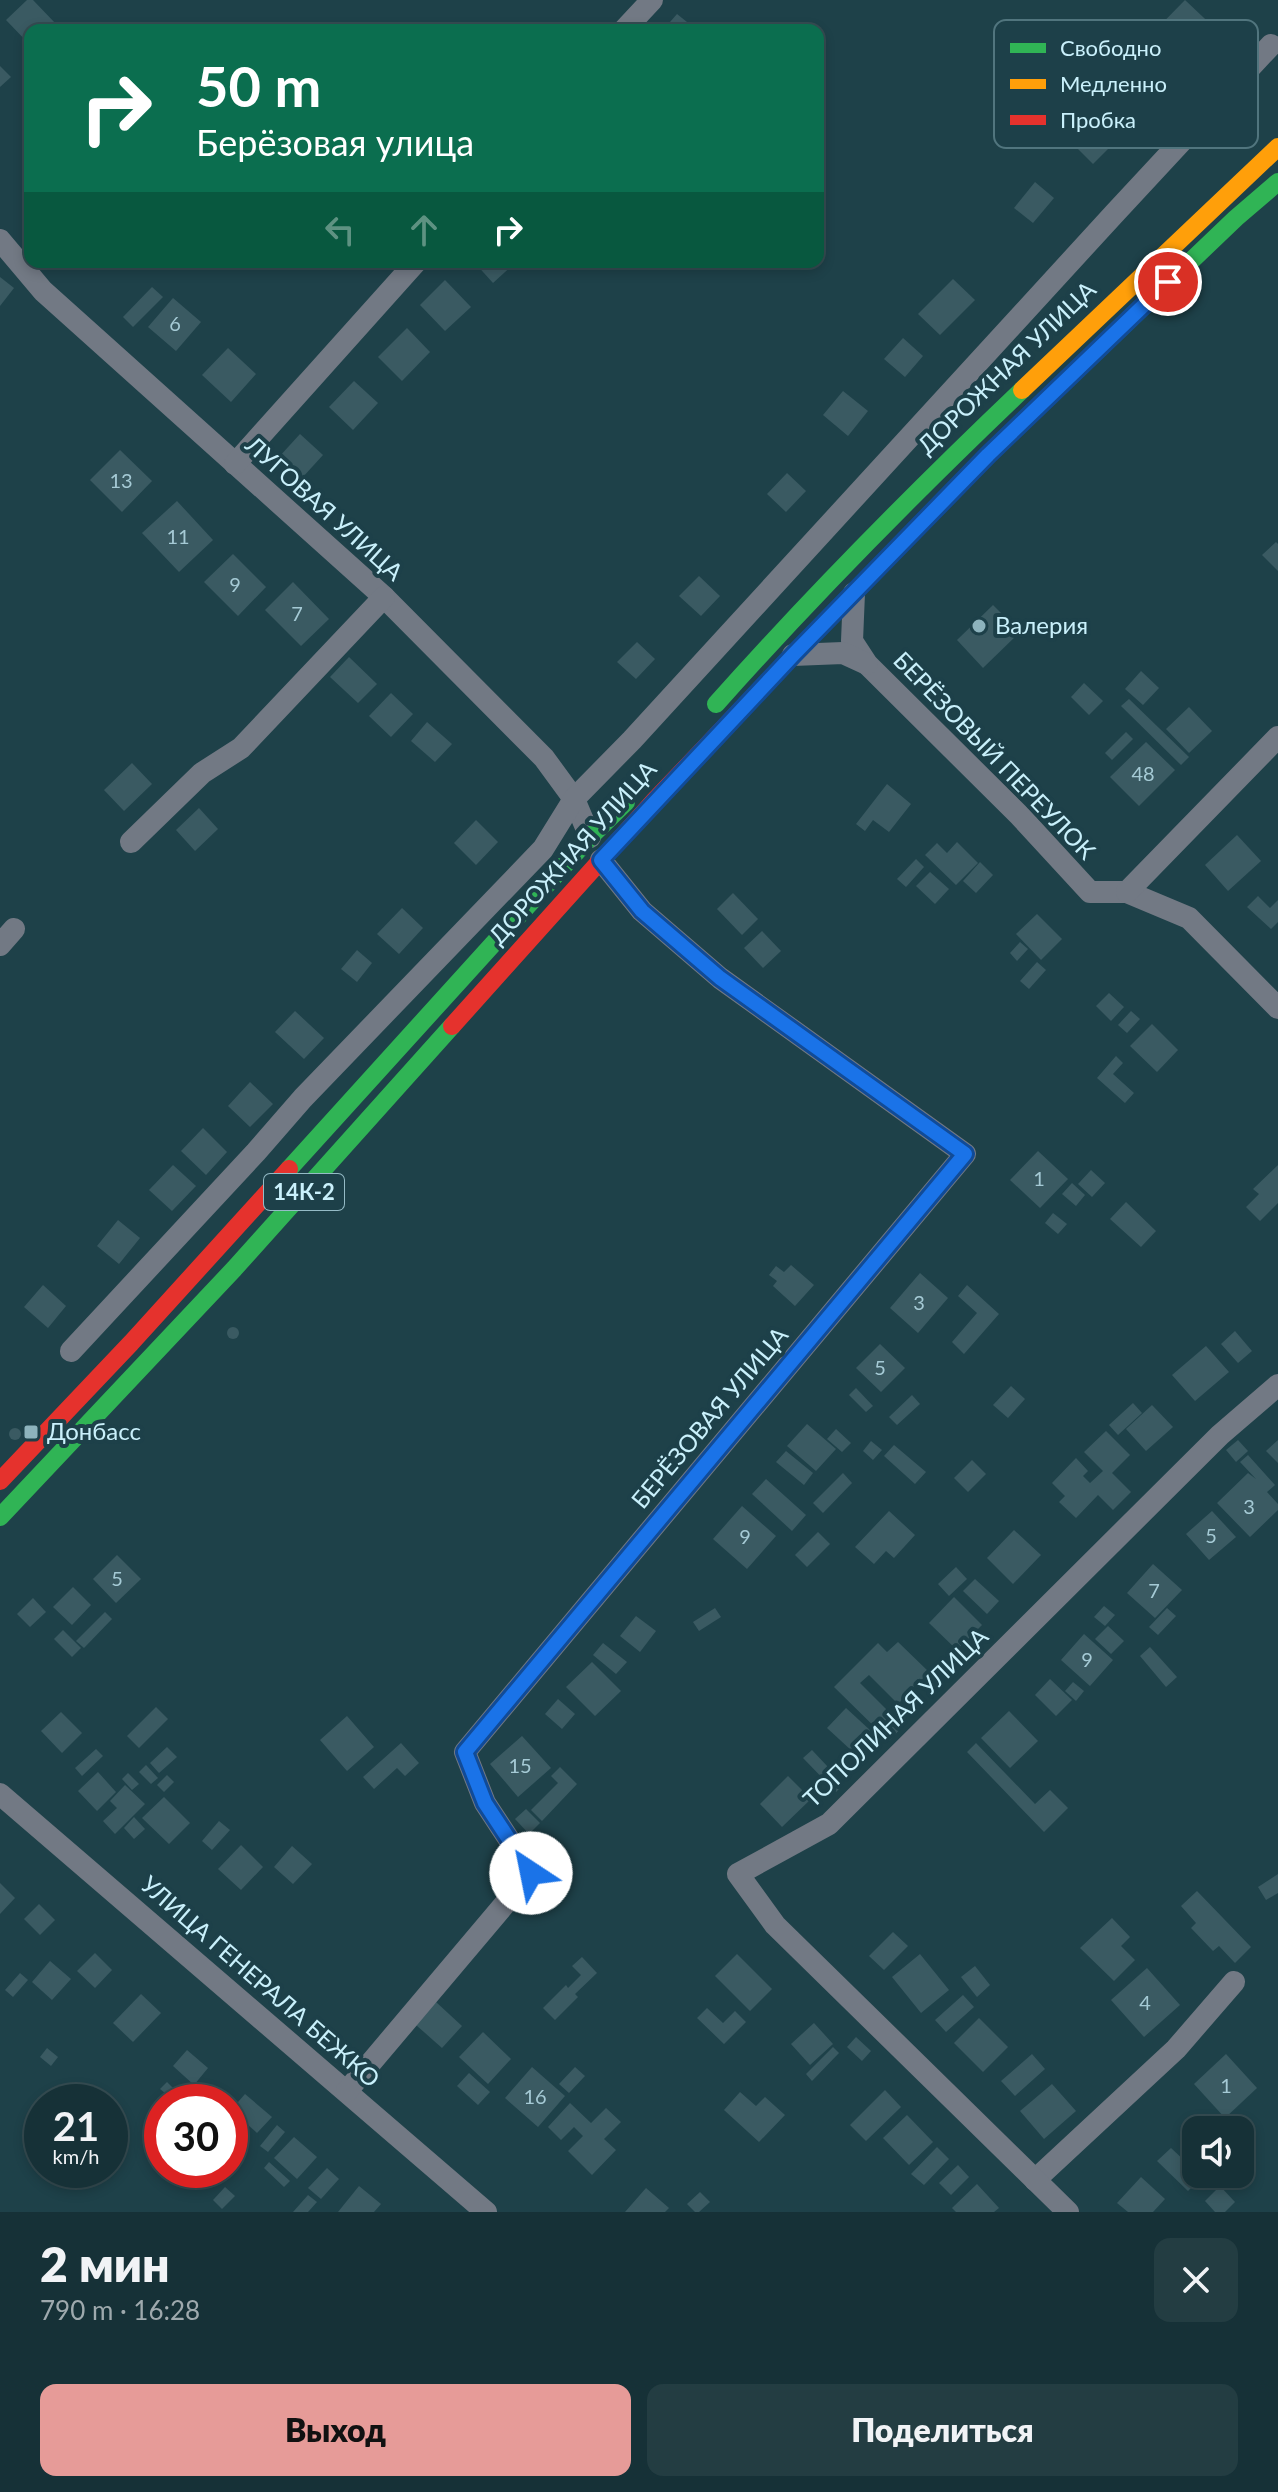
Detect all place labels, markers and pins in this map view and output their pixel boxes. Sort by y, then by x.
pin [1134,248,1202,316]
place label: Валерия [995,610,1088,639]
marker: Валерия [970,617,988,635]
place label: Донбасс [47,1416,141,1445]
marker: Донбасс [22,1423,40,1441]

